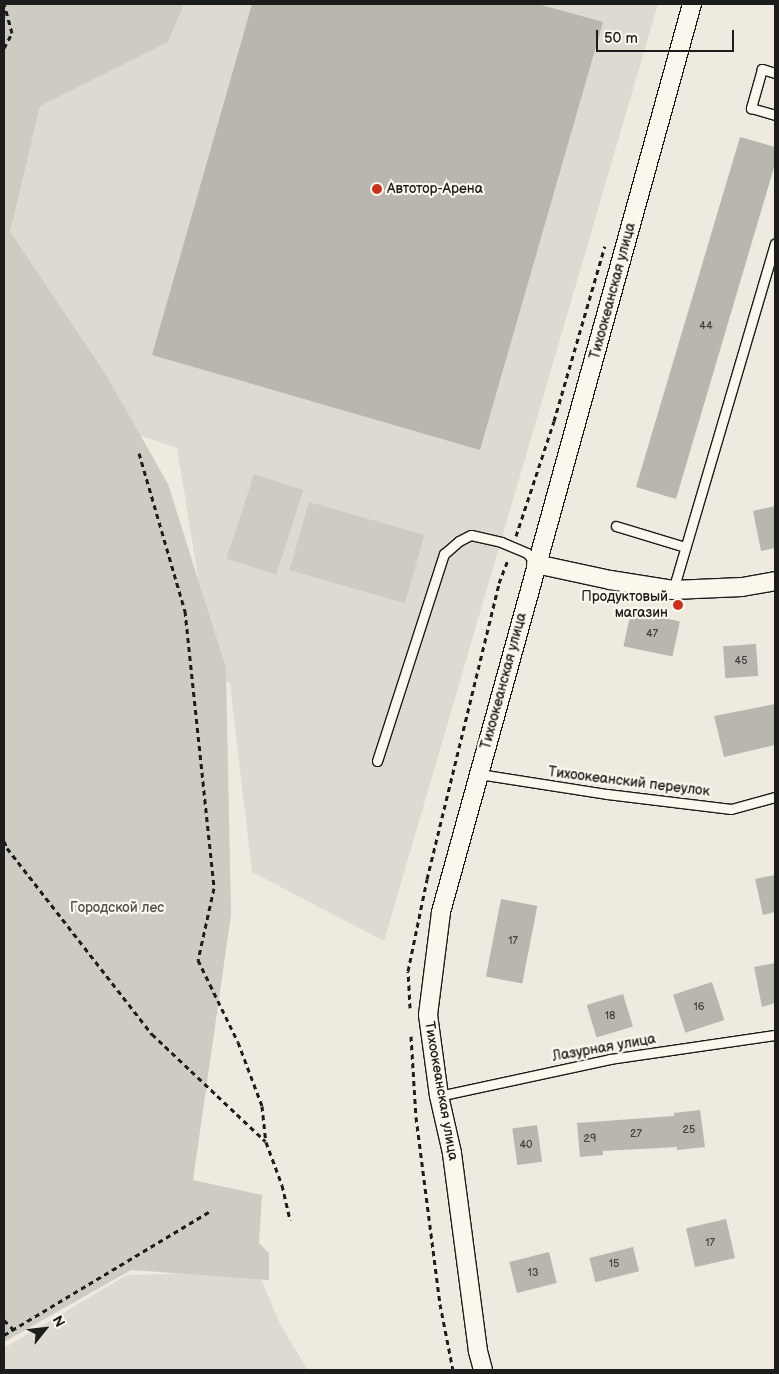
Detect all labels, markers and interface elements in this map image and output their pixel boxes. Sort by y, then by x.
scale bar [599,20,736,52]
text: 50 m [604,29,638,48]
place label: Автотор-Арена [387,181,483,197]
marker: Автотор-Арена [371,183,383,195]
street label: Тихоокеанская улица [587,221,639,361]
house number: 44 [699,319,713,333]
place label: Продуктовый магазин [581,589,668,622]
marker: Продуктовый магазин [672,599,684,611]
street label: Тихоокеанская улица [478,611,530,751]
house number: 47 [646,627,658,641]
house number: 45 [734,654,748,668]
street label: Тихоокеанский переулок [547,764,711,800]
park label: Городской лес [70,900,164,916]
house number: 17 [508,934,518,948]
house number: 16 [694,1000,704,1014]
house number: 18 [605,1009,615,1023]
street label: Тихоокеанская улица [420,1020,462,1162]
street label: Лазурная улица [551,1031,657,1065]
house number: 25 [683,1123,695,1137]
house number: 27 [630,1127,642,1141]
house number: 29 [584,1132,596,1146]
house number: 40 [519,1138,533,1152]
house number: 17 [705,1236,715,1250]
house number: 15 [609,1257,619,1271]
house number: 13 [527,1266,539,1280]
north arrow [20,1304,70,1354]
text: N [49,1313,69,1330]

